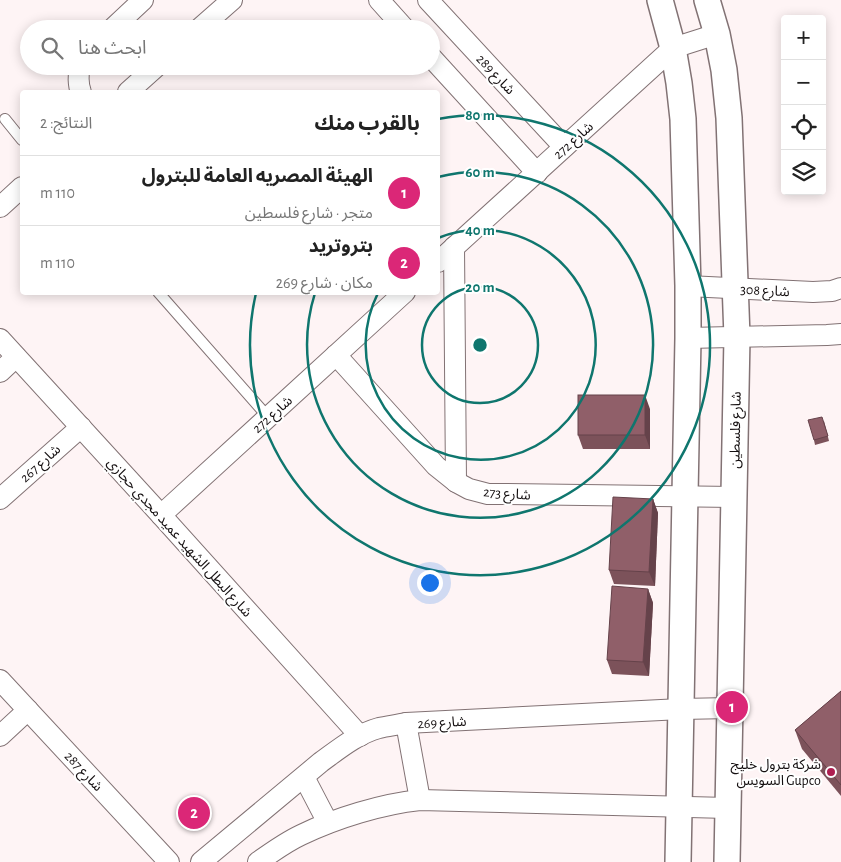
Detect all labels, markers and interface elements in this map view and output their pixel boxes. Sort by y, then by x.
map controls [781,15,826,195]
button: + [781,15,826,60]
search box [20,20,440,75]
icon: search [38,34,66,62]
text: ابحث هنا [78,39,147,58]
street label: شارع 289 [471,52,517,100]
button: − [781,60,826,105]
button: locate [781,105,826,150]
text: 80 m [465,108,495,123]
text: بالقرب منك [314,113,420,134]
text: النتائج: 2 [40,115,92,131]
street label: شارع 272 [551,119,598,164]
button: layers [781,150,826,195]
text: 60 m [465,165,495,180]
text: الهيئة المصريه العامة للبترول [142,167,373,186]
text: 110 m [40,185,75,201]
text: 1 [401,185,407,201]
text: متجر · شارع فلسطين [245,205,373,221]
text: 40 m [465,223,495,238]
text: بتروتريد [309,237,373,256]
text: 110 m [40,255,75,271]
text: 2 [400,255,408,271]
text: مكان · شارع 269 [276,275,373,291]
text: 20 m [465,280,495,295]
street label: شارع 308 [740,283,790,302]
centre of rings [471,336,489,354]
street label: شارع فلسطين [728,391,747,469]
street label: شارع 272 [250,393,297,438]
street label: شارع 267 [18,442,65,487]
street label: شارع البطل الشهيد عميد مجدي حجازي [102,455,254,622]
street label: شارع 273 [482,485,531,506]
your location [417,570,443,596]
pin: 1 [716,688,748,726]
street label: شارع 269 [417,715,467,734]
street label: شارع 287 [59,749,105,796]
place label: شركة بترول خليج السويس Gupco [731,758,821,789]
marker: شركة بترول خليج السويس Gupco [825,766,837,778]
pin: 2 [178,794,210,832]

